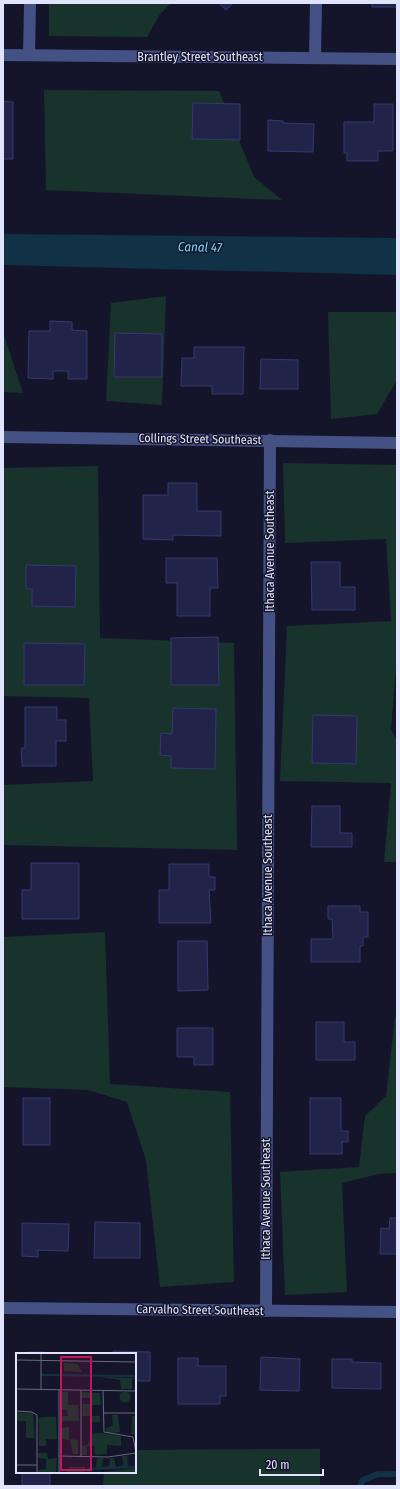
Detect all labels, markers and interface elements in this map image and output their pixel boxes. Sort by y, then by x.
street label: Brantley Street Southeast [137,50,263,64]
water label: Canal 47 [178,239,223,255]
street label: Collings Street Southeast [138,431,262,447]
street label: Ithaca Avenue Southeast [263,490,277,612]
street label: Ithaca Avenue Southeast [261,814,275,936]
street label: Ithaca Avenue Southeast [259,1138,273,1260]
street label: Carvalho Street Southeast [136,1302,264,1318]
inset map [16,1353,136,1473]
scale bar [260,1451,323,1477]
text: 20 m [266,1458,290,1472]

